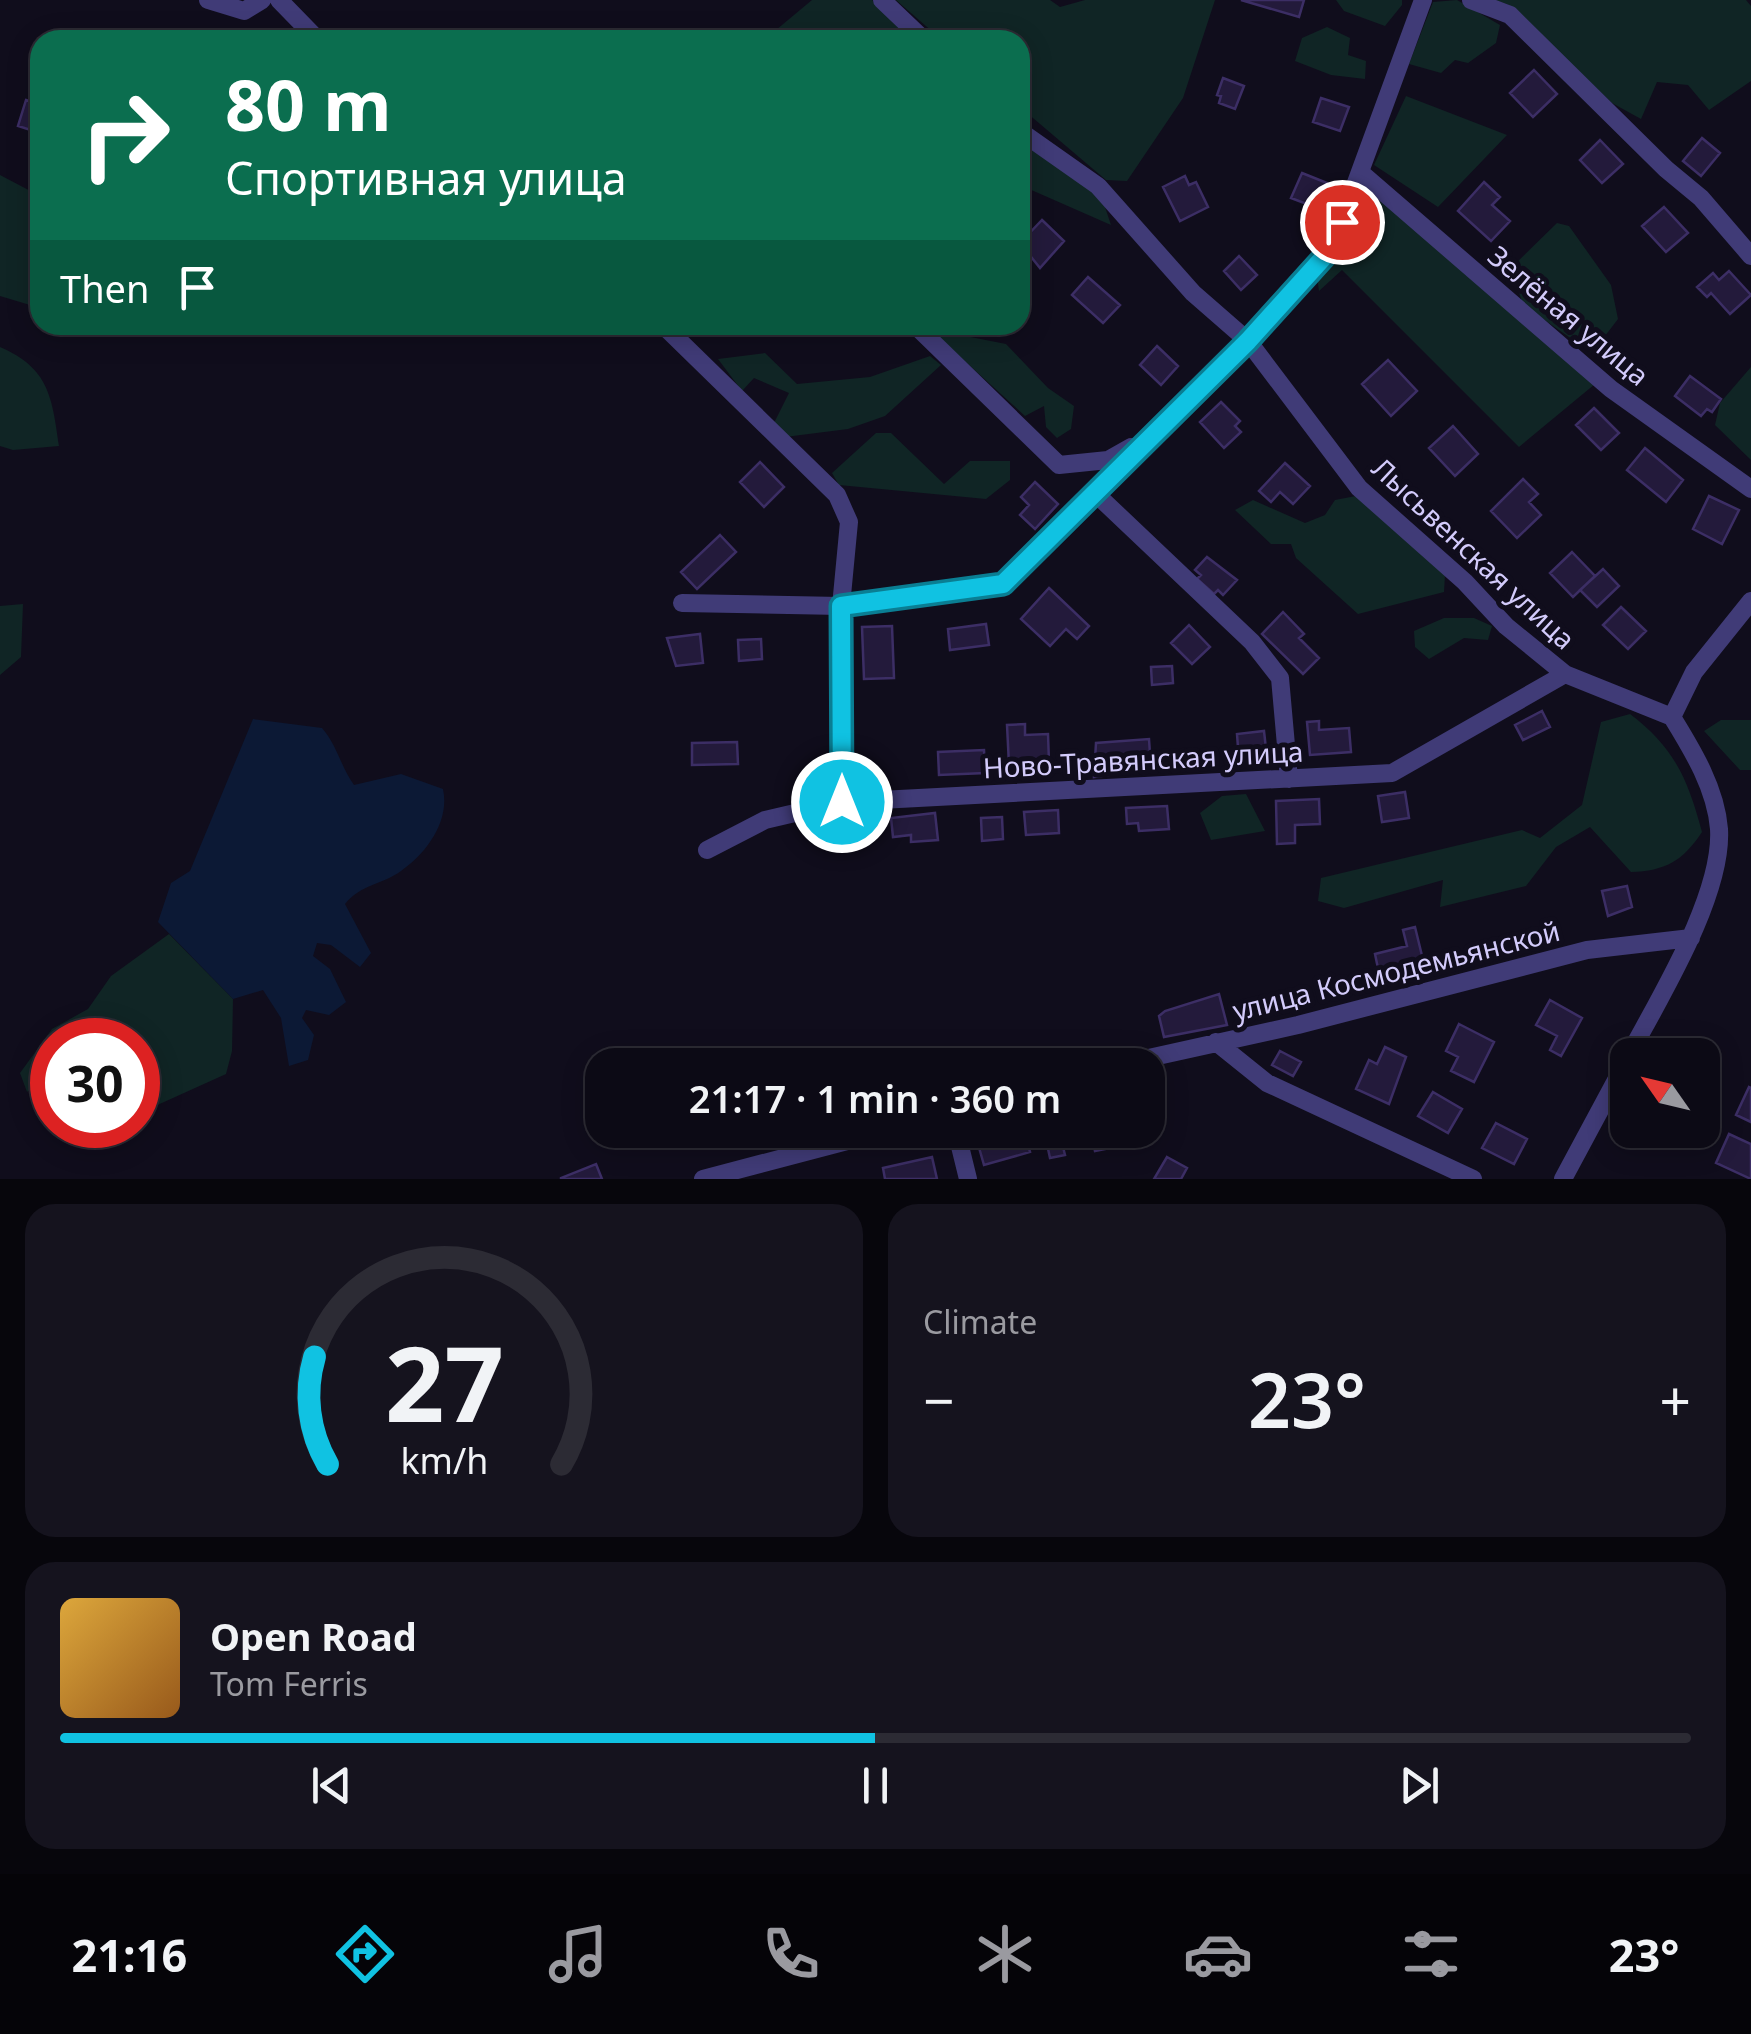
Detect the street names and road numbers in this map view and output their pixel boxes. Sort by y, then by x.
street label: Зелёная улица [1481,236,1657,394]
street label: Лысьвенская улица [1364,449,1584,657]
street label: Ново-Травянская улица [982,732,1304,786]
street label: улица Космодемьянской [1228,911,1564,1029]

